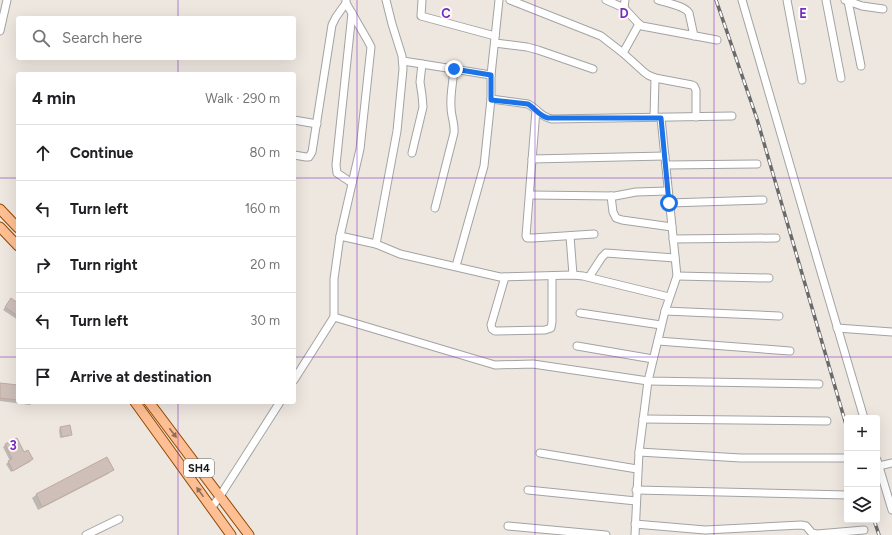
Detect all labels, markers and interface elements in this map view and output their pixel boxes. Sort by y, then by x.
text: C [441,6,451,21]
text: D [619,6,629,21]
text: E [799,6,807,21]
search box [16,16,296,60]
icon: search [30,27,52,49]
text: Search here [62,29,142,47]
route end [445,60,463,78]
text: 4 min [32,88,76,108]
text: Walk · 290 m [205,91,280,106]
icon: ahead [32,142,54,164]
text: Continue [70,144,133,162]
text: 80 m [249,145,280,160]
route start [660,194,678,212]
icon: left [32,198,54,220]
text: Turn left [70,200,128,218]
text: 160 m [245,201,280,216]
icon: right [32,254,54,276]
text: Turn right [70,256,138,274]
text: 20 m [250,257,280,272]
icon: left [32,310,54,332]
text: Turn left [70,312,128,330]
text: 30 m [250,313,280,328]
icon: arrive [32,366,54,388]
text: Arrive at destination [70,368,211,386]
map controls [844,415,880,523]
button: + [844,415,880,451]
one-way arrow [169,428,177,439]
text: 3 [9,438,17,453]
button: − [844,451,880,487]
road number: SH4 [184,459,214,477]
one-way arrow [197,487,205,497]
button: layers [844,487,880,523]

